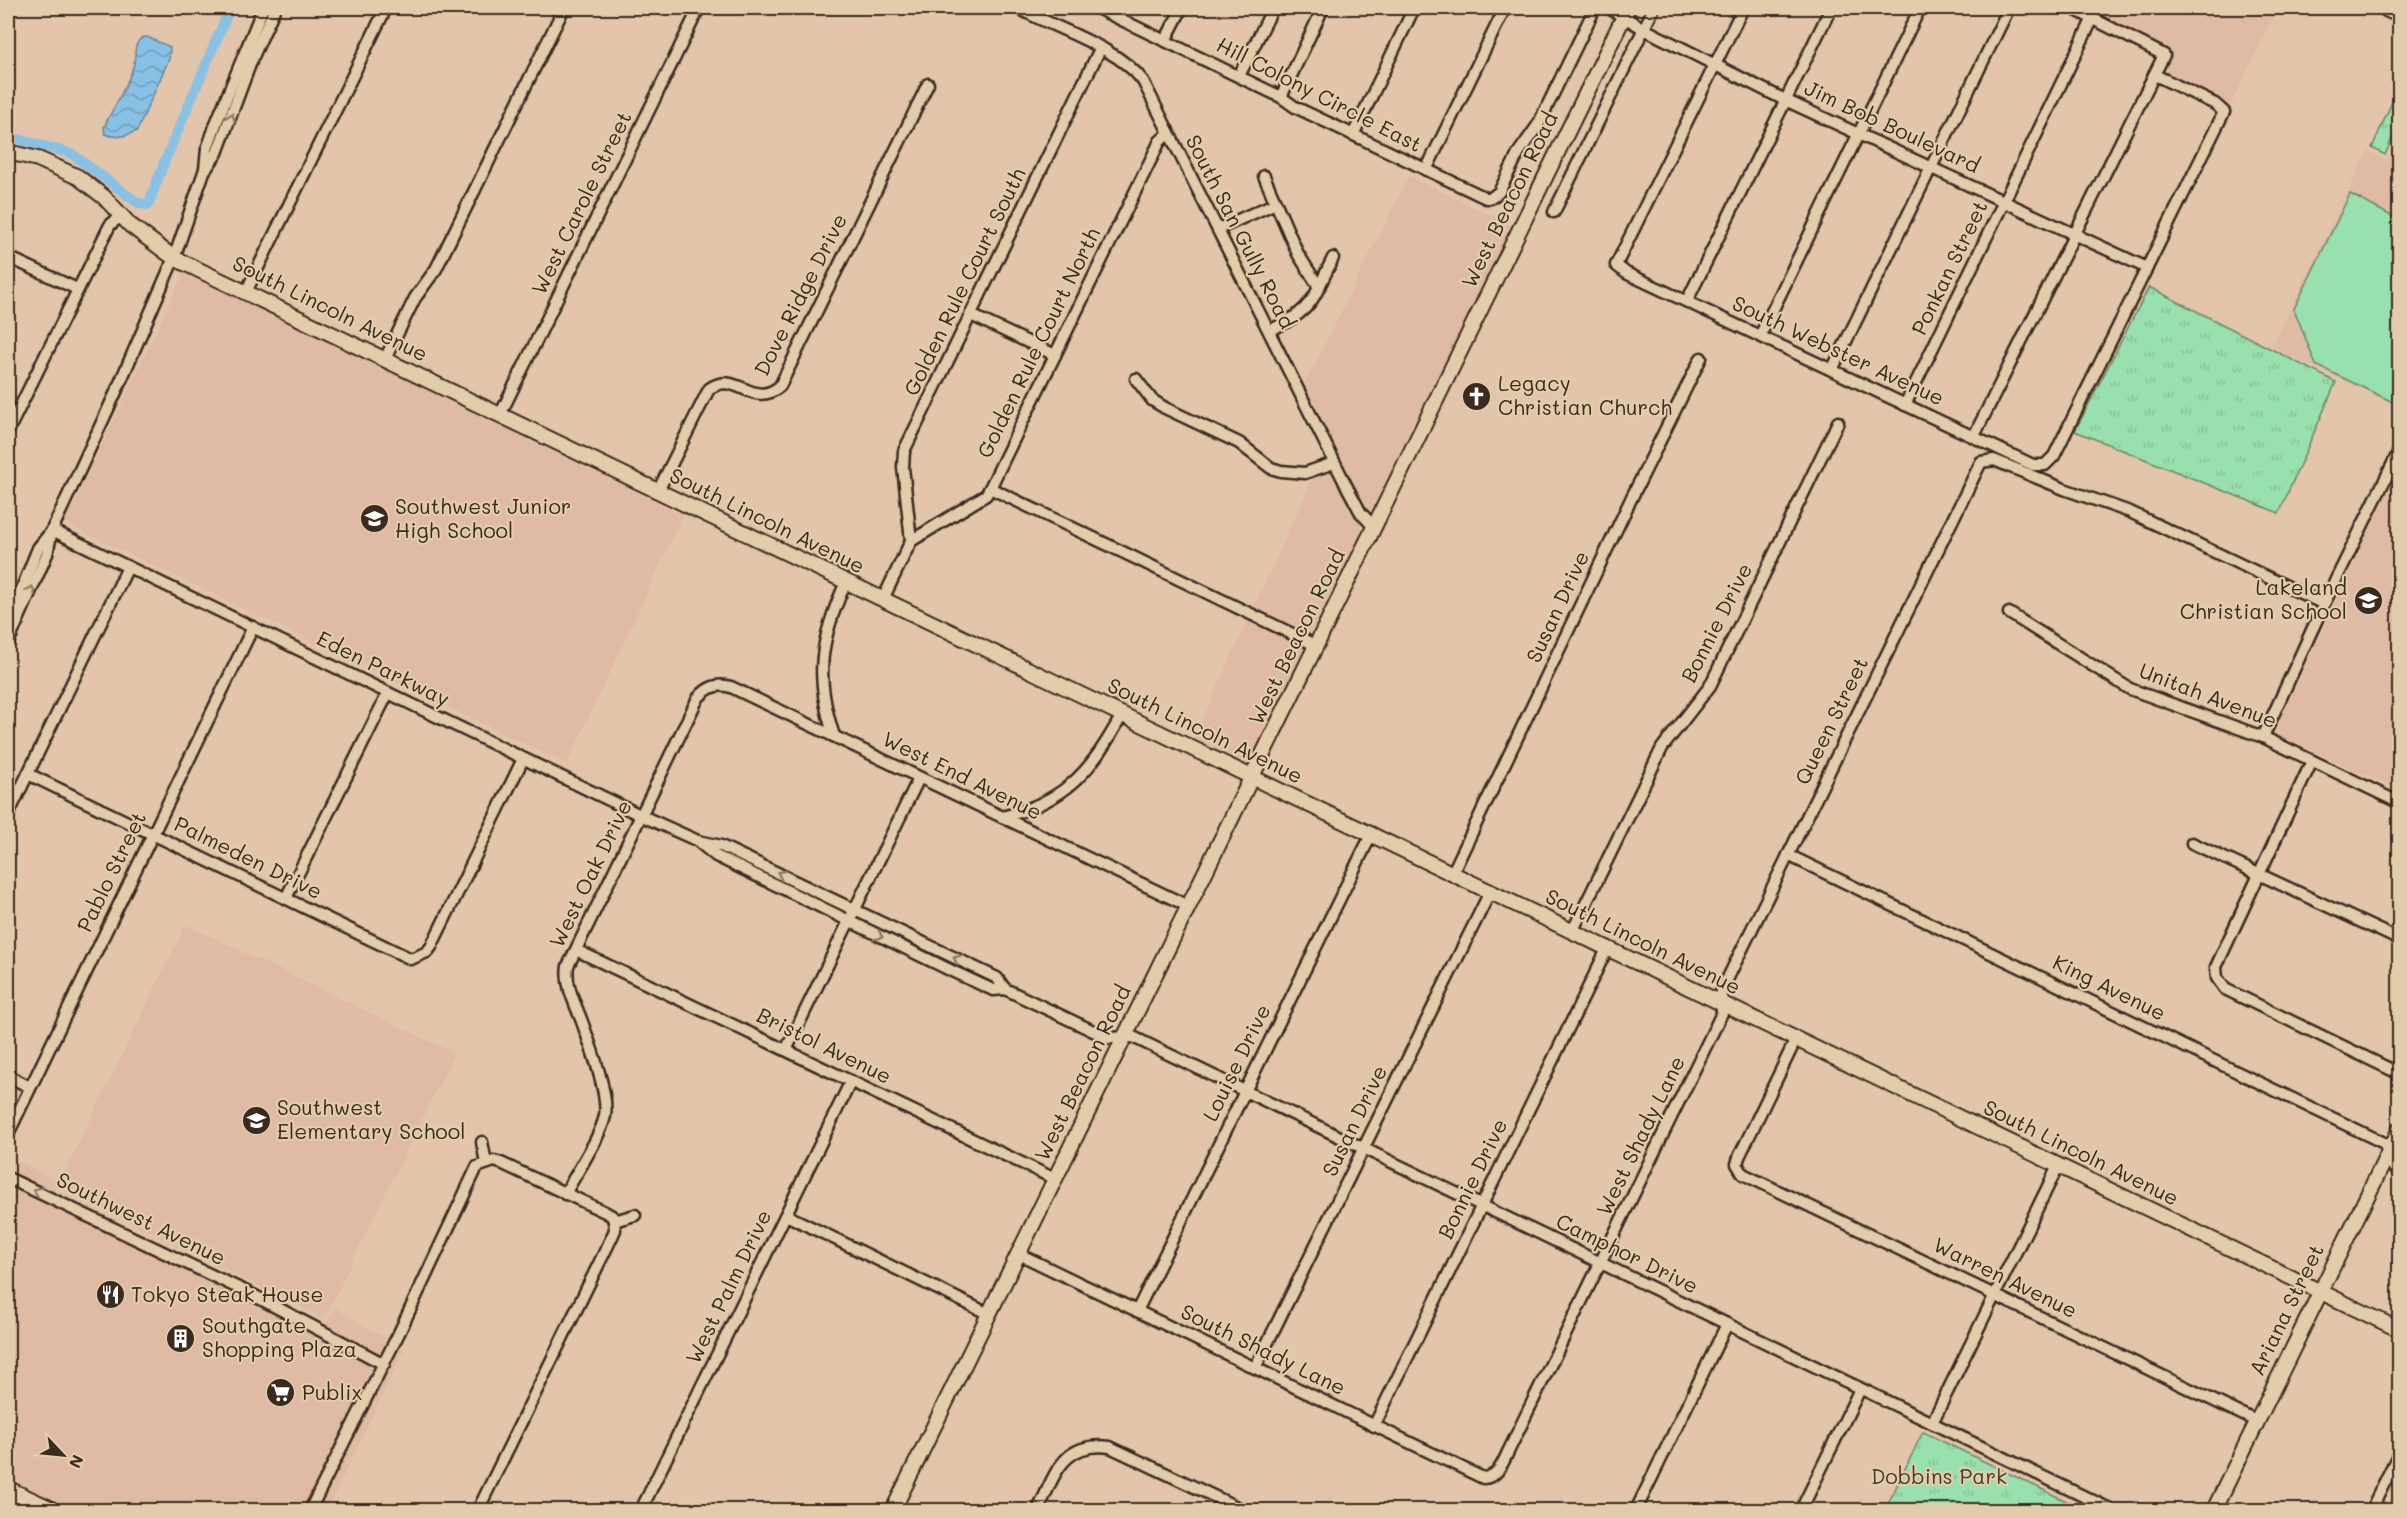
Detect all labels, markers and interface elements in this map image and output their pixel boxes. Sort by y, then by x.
street label: Hill Colony Circle East [1212,30,1427,157]
street label: Jim Bob Boulevard [1801,73,1985,178]
street label: West Carole Street [525,106,637,298]
street label: West Beacon Road [1454,107,1563,292]
one-way arrow [223,112,236,123]
street label: South San Gully Road [1181,130,1302,333]
street label: Golden Rule Court South [897,163,1031,400]
street label: Ponkan Street [1904,196,1993,339]
street label: Dove Ridge Drive [747,209,852,380]
street label: Golden Rule Court North [970,223,1105,462]
street label: South Lincoln Avenue [229,249,433,367]
street label: South Webster Avenue [1728,289,1949,411]
place label: Legacy Christian Church [1498,369,1672,420]
church icon: Legacy Christian Church [1461,380,1493,412]
street label: South Lincoln Avenue [666,461,870,579]
place label: Southwest Junior High School [395,492,571,543]
school or university icon: Southwest Junior High School [358,503,390,535]
street label: West Beacon Road [1241,544,1350,729]
street label: Susan Drive [1519,546,1594,667]
street label: Bonnie Drive [1674,558,1757,687]
place label: Lakeland Christian School [2180,573,2347,624]
school or university icon: Lakeland Christian School [2352,584,2384,616]
one-way arrow [24,585,36,596]
street label: Eden Parkway [313,624,455,711]
street label: Queen Street [1788,652,1873,789]
street label: Unitah Avenue [2136,656,2281,733]
street label: South Lincoln Avenue [1104,671,1308,789]
street label: West End Avenue [879,724,1047,825]
street label: West Oak Drive [542,795,637,951]
street label: Pablo Street [70,807,151,936]
street label: Palmeden Drive [170,809,327,904]
one-way arrow [776,870,787,882]
street label: South Lincoln Avenue [1542,882,1746,1000]
one-way arrow [873,928,884,940]
street label: King Avenue [2049,948,2171,1026]
one-way arrow [952,954,963,966]
street label: West Beacon Road [1027,980,1136,1165]
street label: Louise Drive [1196,999,1276,1125]
street label: Bristol Avenue [753,1000,896,1089]
street label: West Shady Lane [1589,1051,1690,1220]
street label: Susan Drive [1315,1060,1392,1180]
place label: Southwest Elementary School [277,1093,465,1144]
street label: South Lincoln Avenue [1980,1093,2184,1211]
school or university icon: Southwest Elementary School [240,1104,272,1136]
street label: Bonnie Drive [1431,1114,1512,1243]
street label: Southwest Avenue [53,1165,231,1270]
one-way arrow [32,1186,43,1198]
street label: West Palm Drive [679,1205,777,1368]
street label: Camphor Drive [1552,1207,1703,1299]
street label: Warren Avenue [1929,1230,2082,1323]
street label: Ariana Street [2242,1239,2329,1379]
restaurant icon: Tokyo Steak House [94,1279,126,1311]
place label: Tokyo Steak House [131,1280,324,1307]
street label: South Shady Lane [1177,1297,1351,1400]
place label: Southgate Shopping Plaza [202,1311,357,1362]
building icon: Southgate Shopping Plaza [165,1322,197,1354]
supermarket icon: Publix [265,1377,297,1409]
place label: Publix [302,1378,362,1405]
north arrow [33,1425,93,1485]
text: N [65,1452,89,1472]
park label: Dobbins Park [1871,1462,2007,1489]

